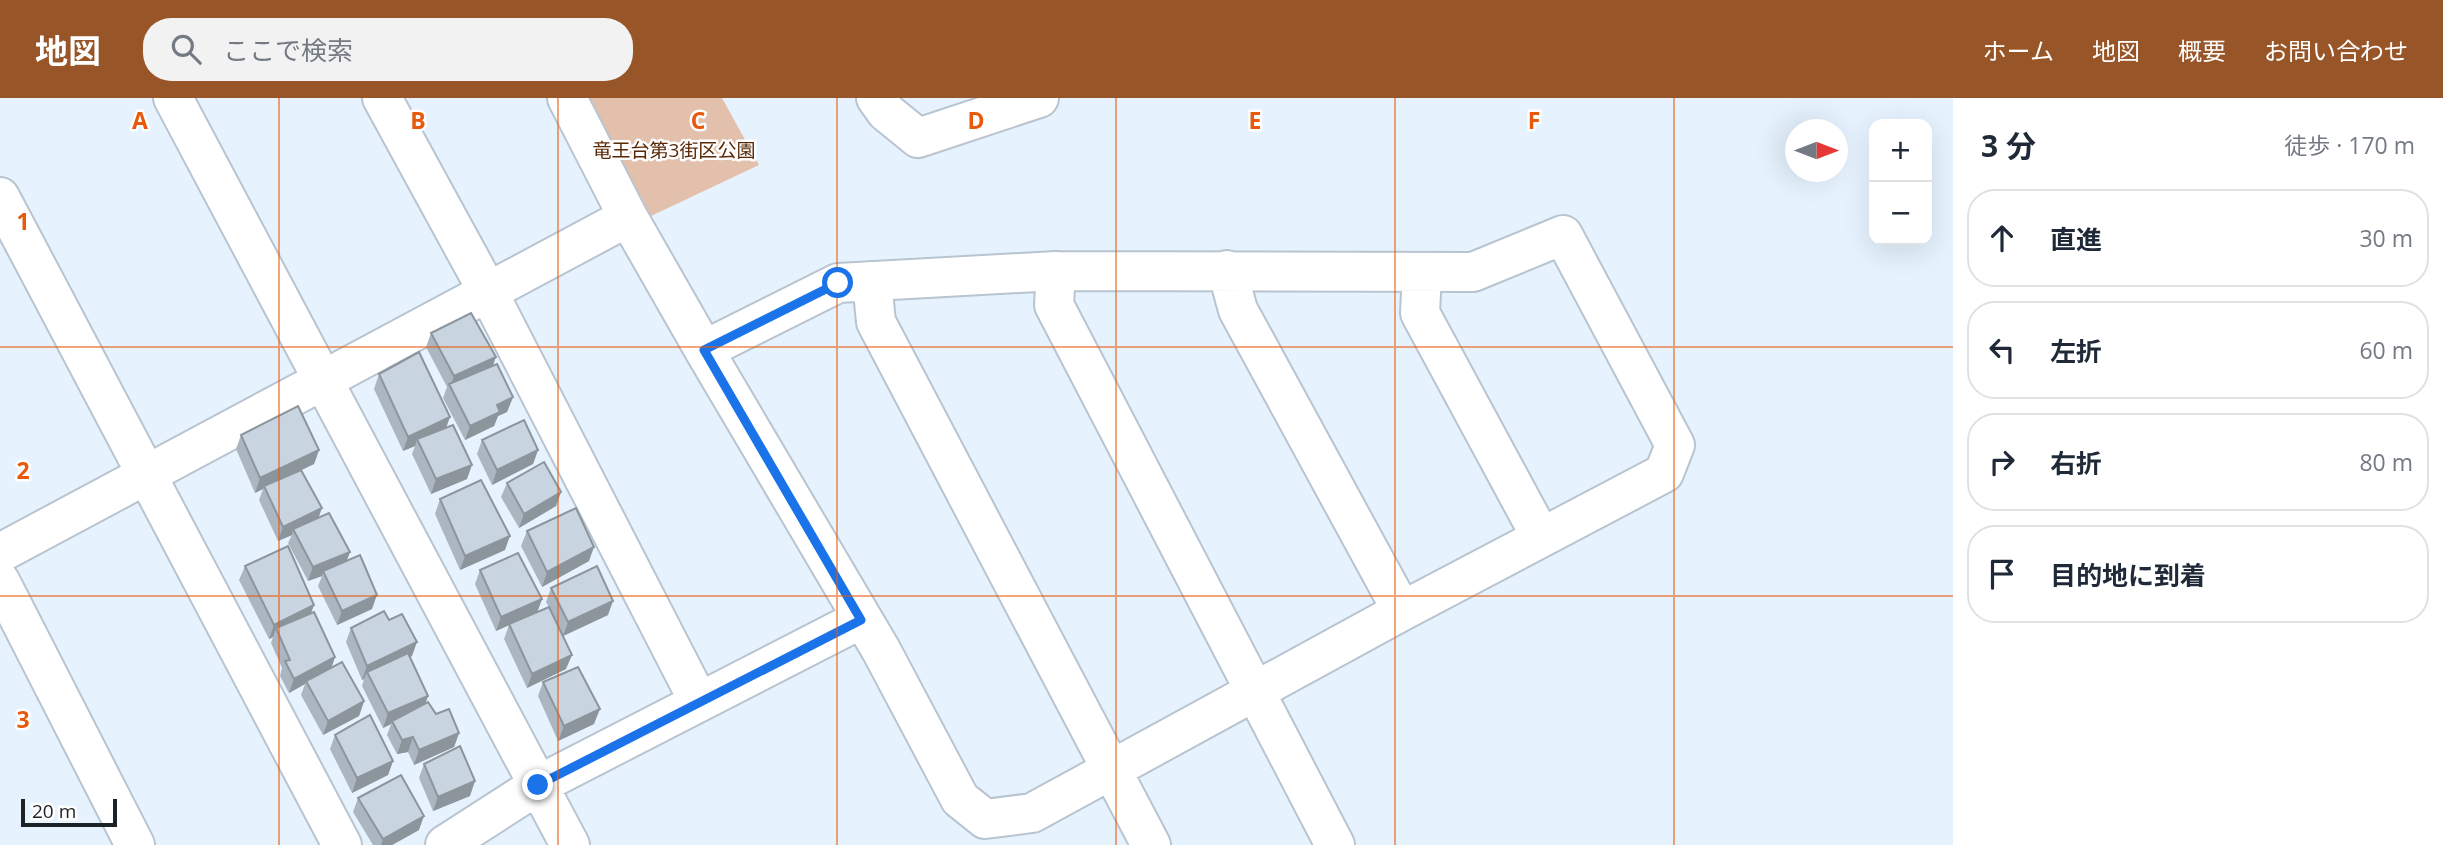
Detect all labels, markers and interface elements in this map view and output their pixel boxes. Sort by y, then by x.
search box [143,18,633,81]
text: 地図 [35,28,101,73]
icon: search [167,30,205,68]
text: ここで検索 [223,32,353,68]
text: ホーム [1983,34,2054,67]
text: 地図 [2092,34,2140,67]
text: 概要 [2178,34,2226,67]
text: お問い合わせ [2264,34,2408,67]
text: A [132,104,148,136]
text: B [410,104,426,136]
text: C [691,104,705,136]
text: D [967,104,985,136]
text: E [1249,104,1261,136]
text: F [1528,104,1540,136]
north arrow [1785,119,1848,182]
map controls [1869,119,1932,245]
button: + [1869,119,1932,182]
text: 3 分 [1981,125,2036,166]
text: 徒歩 · 170 m [2284,129,2415,161]
park label: 竜王台第3街区公園 [593,137,755,163]
button: − [1869,182,1932,245]
text: 1 [16,205,30,237]
icon: ahead [1983,219,2021,257]
text: 直進 [2050,221,2102,257]
text: 30 m [2359,222,2413,254]
route start [822,267,853,298]
icon: left [1983,331,2021,369]
text: 左折 [2050,333,2102,369]
text: 60 m [2359,334,2413,366]
icon: right [1983,443,2021,481]
text: 右折 [2050,445,2102,481]
text: 80 m [2359,446,2413,478]
text: 2 [16,454,30,486]
icon: arrive [1983,555,2021,593]
text: 目的地に到着 [2050,557,2206,593]
text: 3 [16,703,30,735]
route end [522,769,553,800]
scale bar [21,796,117,828]
text: 20 m [32,798,76,824]

